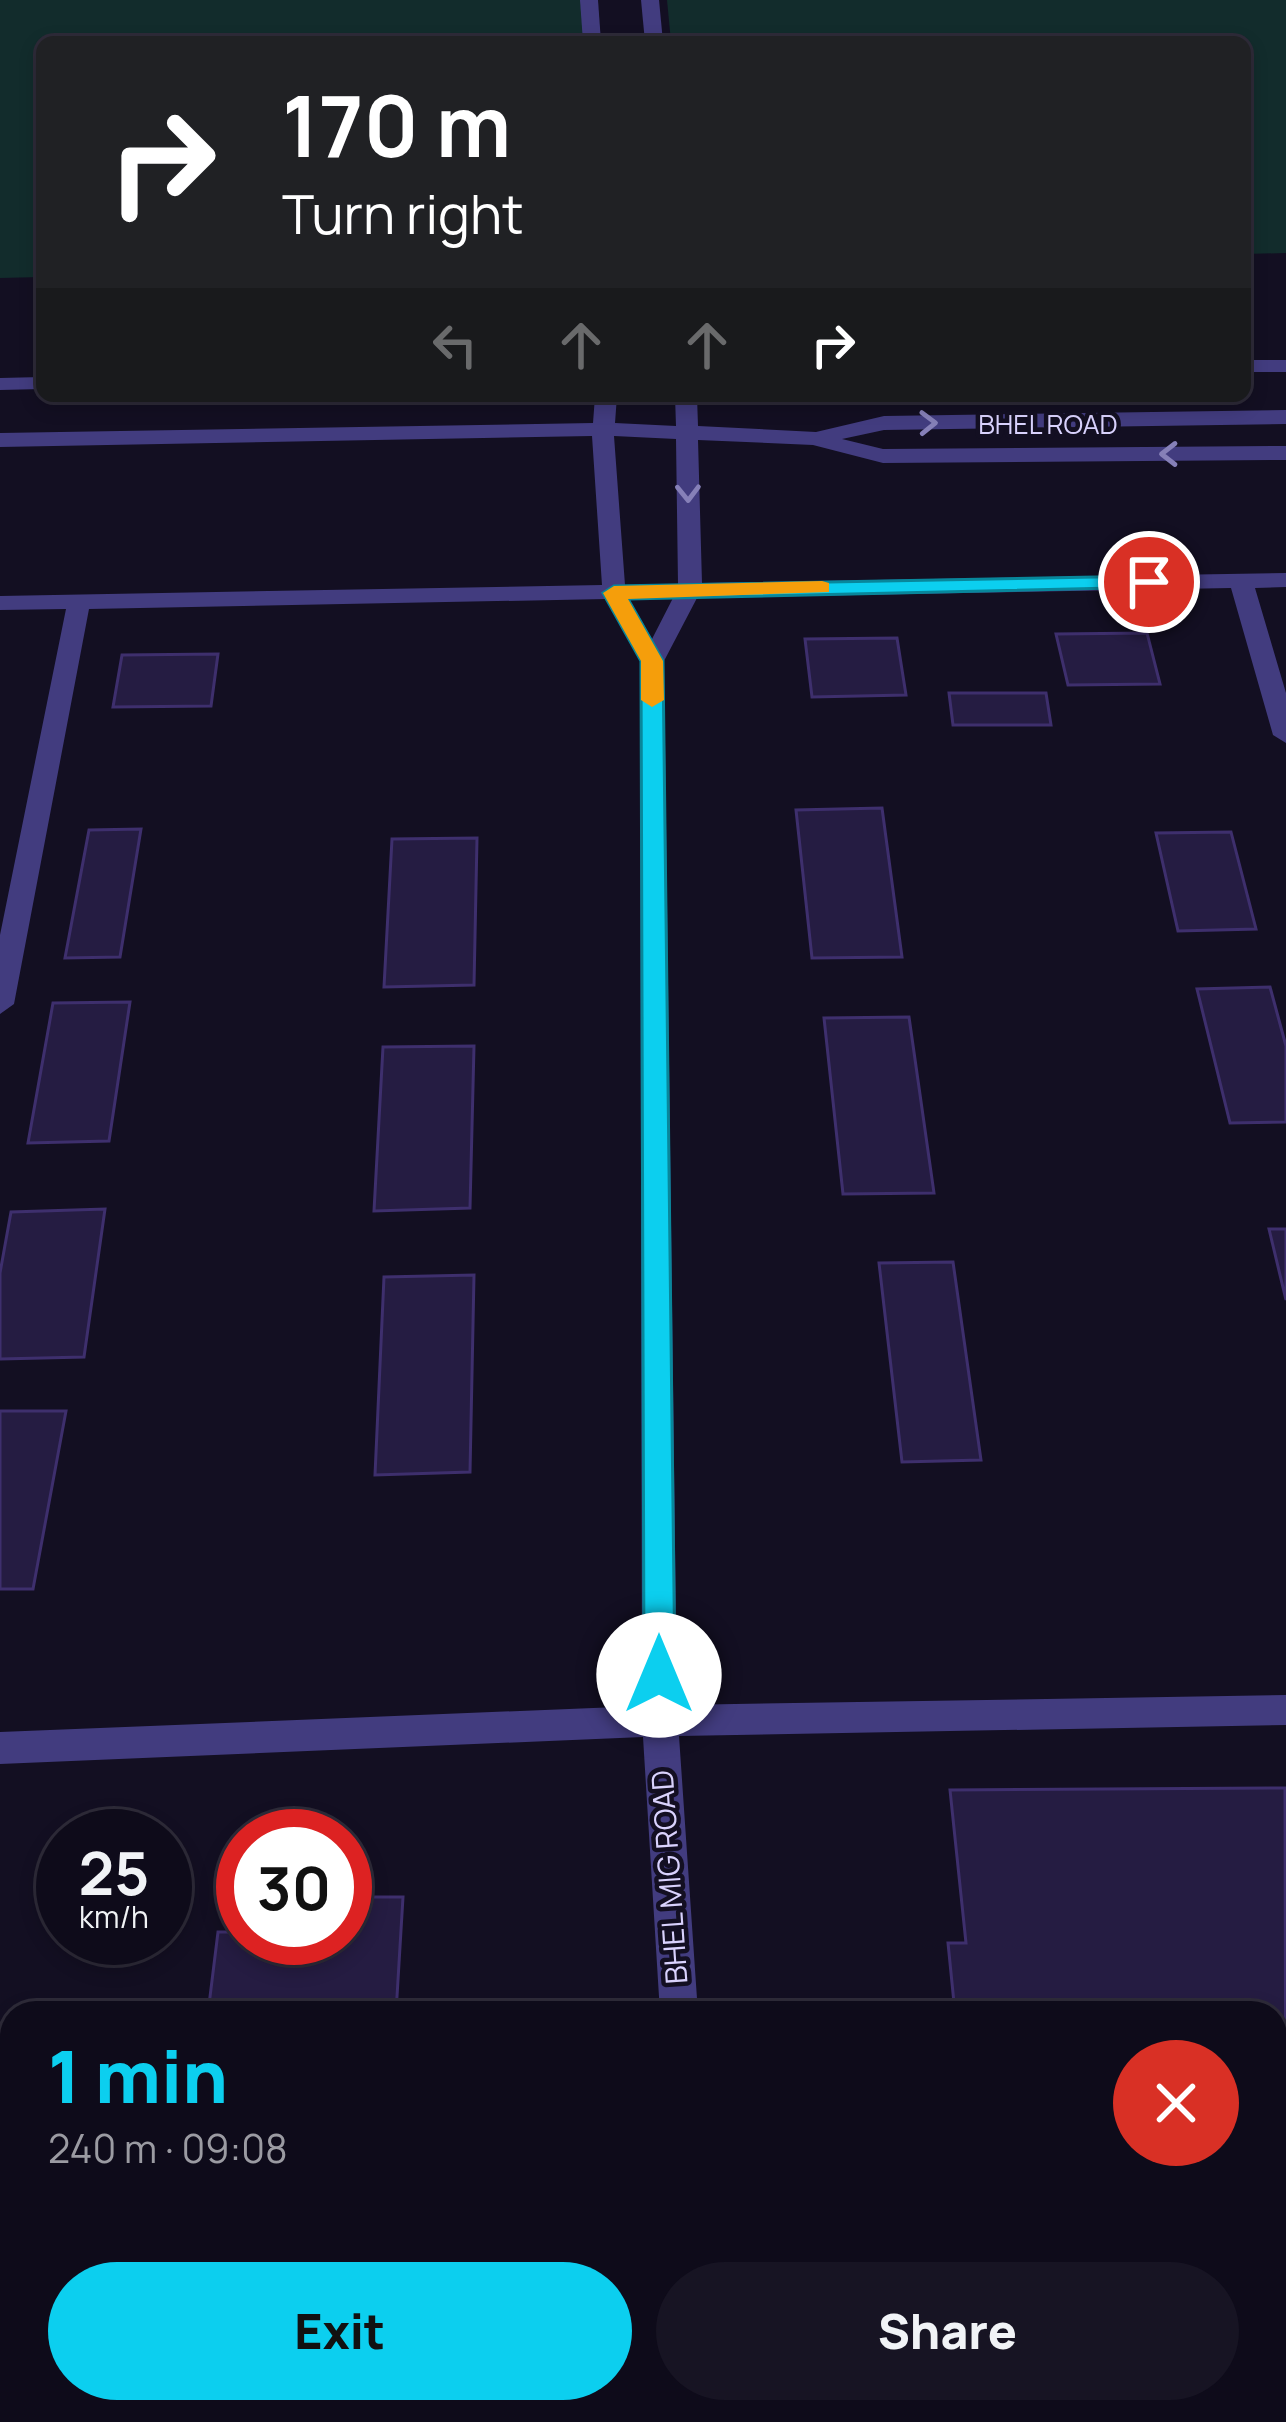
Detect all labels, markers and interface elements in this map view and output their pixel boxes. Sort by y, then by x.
text: 170 m [282,67,511,182]
icon: right [84,84,240,240]
text: Turn right [282,176,524,250]
icon: left [422,312,488,378]
icon: ahead [548,312,614,378]
icon: ahead [674,312,740,378]
icon: right [800,312,866,378]
street label: BHEL ROAD [978,405,1118,442]
one-way arrow [919,410,938,436]
one-way arrow [1159,441,1177,467]
one-way arrow [675,484,701,503]
pin [1098,531,1200,633]
icon: arrive [1116,549,1182,615]
position arrow [596,1612,722,1738]
street label: BHEL MIG ROAD [641,1769,696,1985]
speed limit sign: 30 [216,1809,372,1965]
text: 25 [79,1831,149,1913]
text: km/h [79,1896,149,1937]
text: 1 min [48,2026,228,2125]
button: close [1113,2040,1239,2166]
text: 240 m · 09:08 [48,2121,288,2175]
button: Exit [48,2262,632,2400]
button: Share [656,2262,1239,2400]

